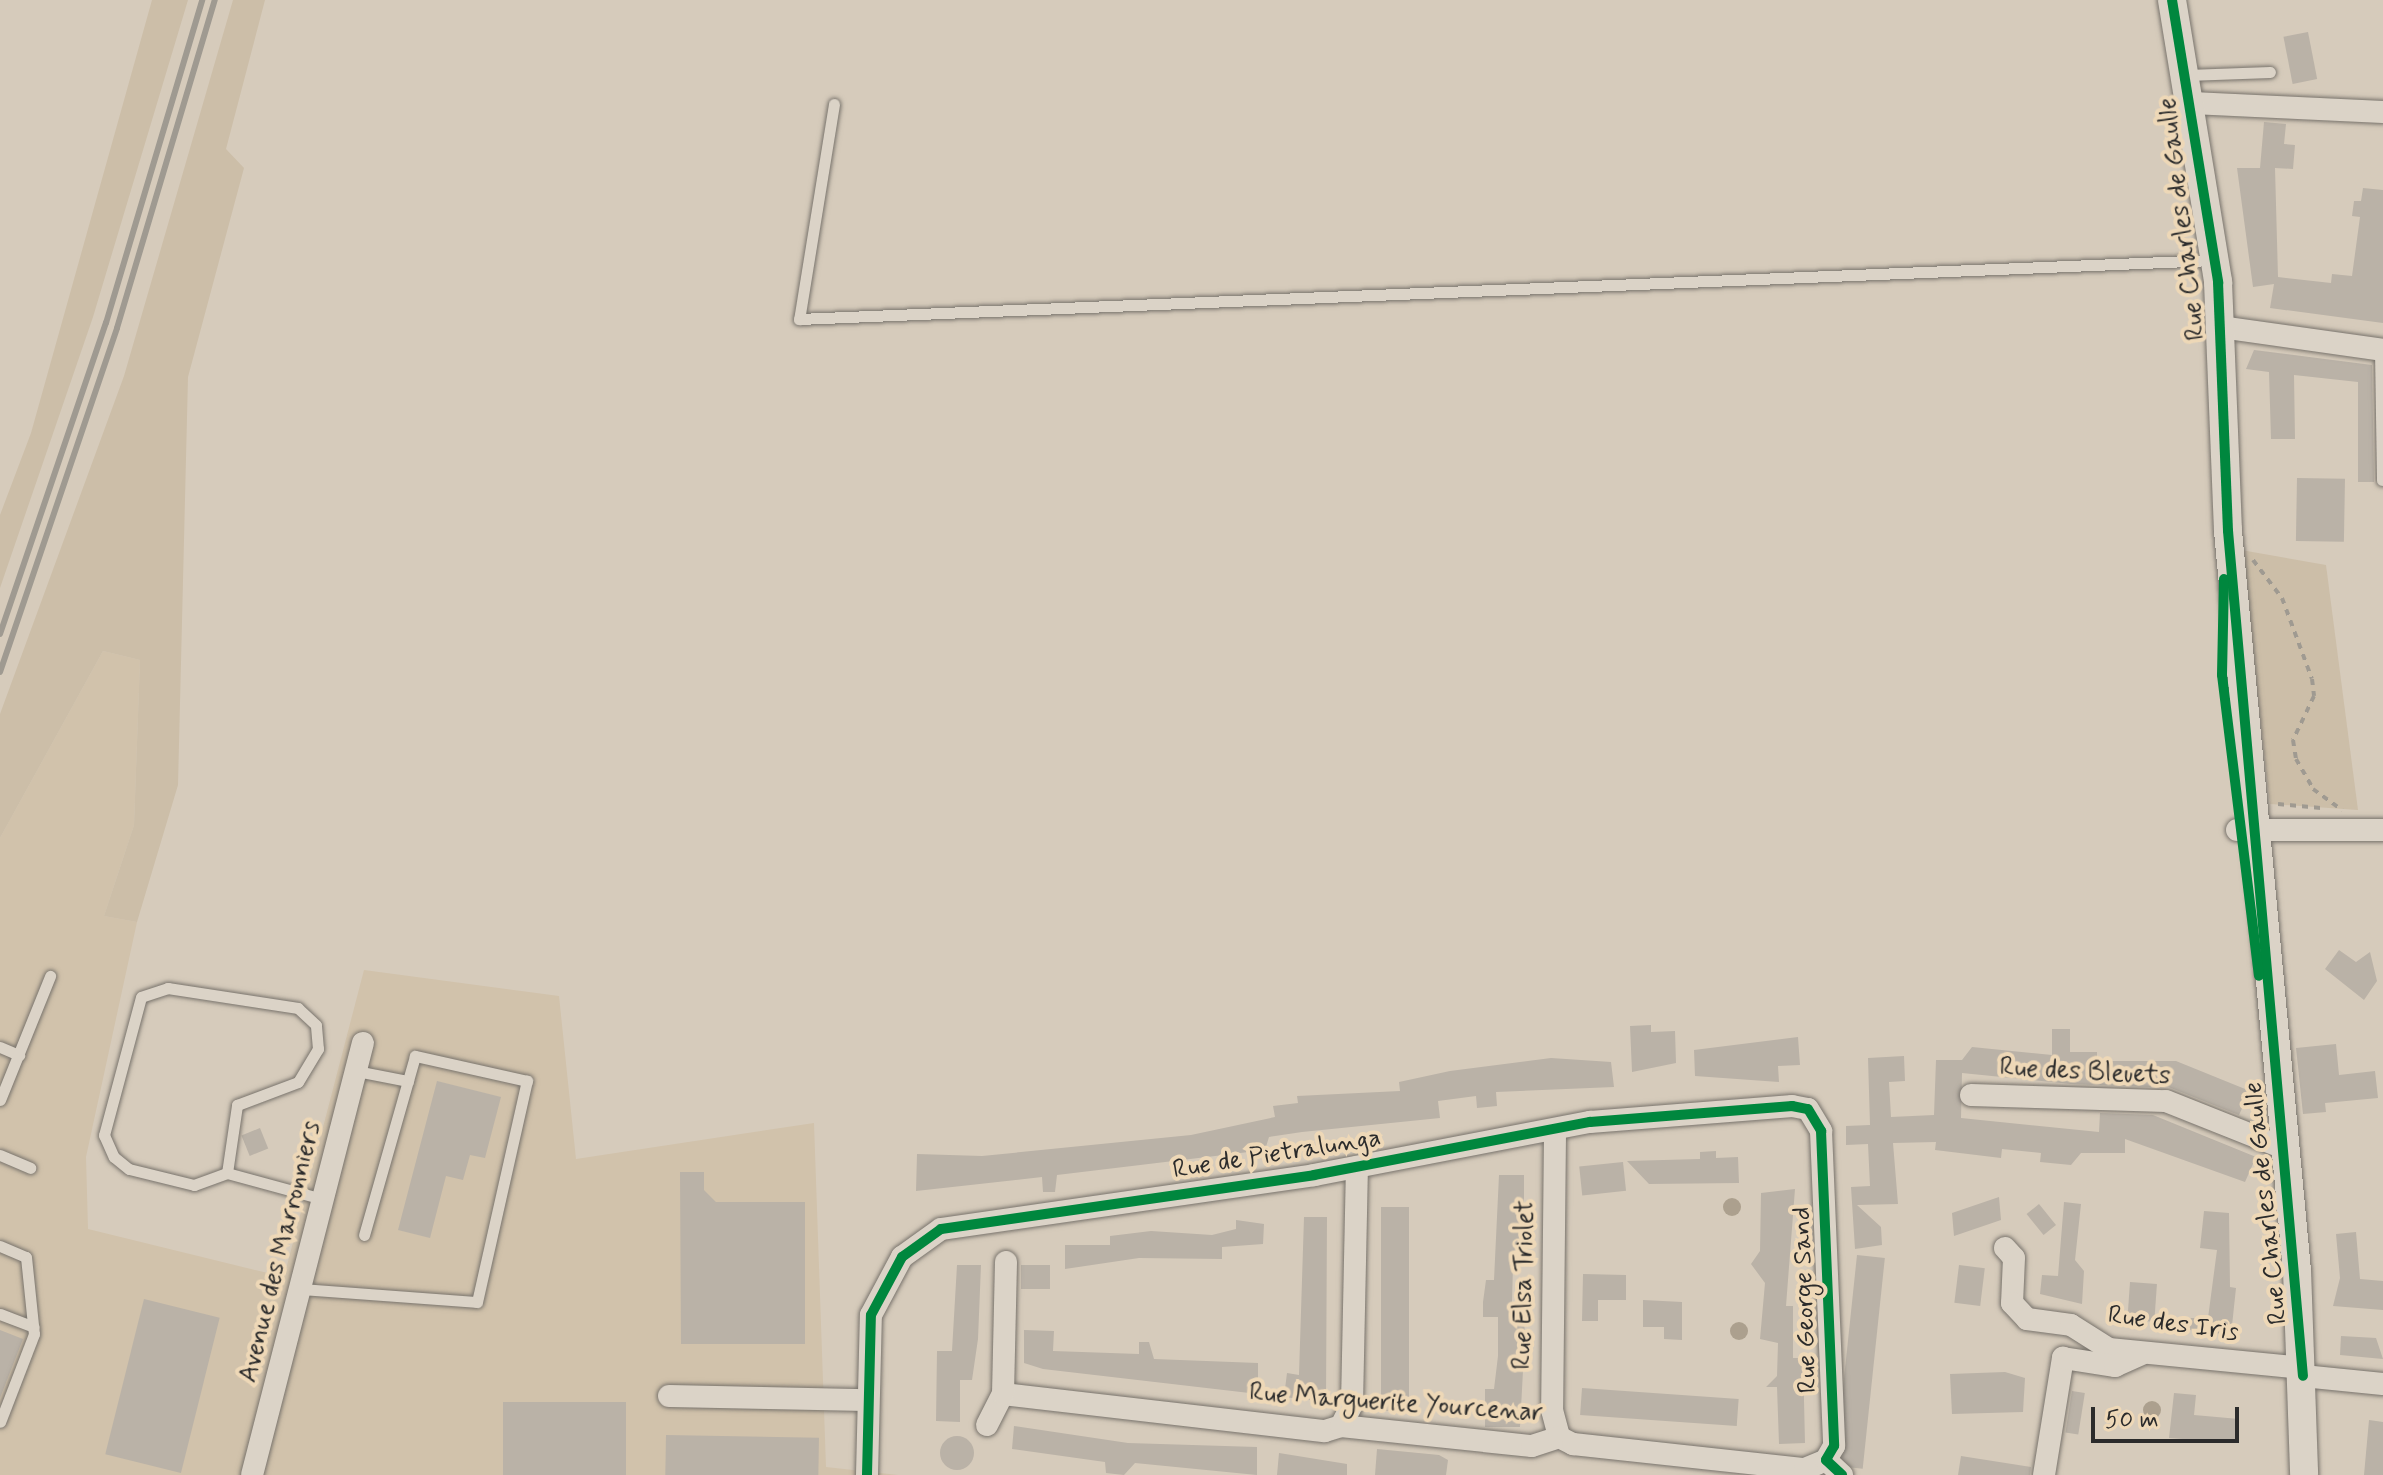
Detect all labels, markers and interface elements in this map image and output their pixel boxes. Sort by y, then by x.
street label: Rue Charles de Gaulle [2153,101,2213,337]
street label: Rue des Bleuets [1999,1053,2171,1093]
street label: Rue Charles de Gaulle [2239,1085,2295,1321]
street label: Avenue des Marronniers [233,1118,329,1386]
street label: Rue de Pietralunga [1173,1124,1381,1186]
street label: Rue Elsa Triolet [1508,1200,1542,1370]
street label: Rue George Sand [1787,1207,1825,1393]
street label: Rue des Iris [2106,1300,2240,1350]
street label: Rue Marguerite Yourcenar [1256,1379,1536,1429]
scale bar [2095,1391,2243,1441]
text: 50 m [2105,1405,2159,1436]

